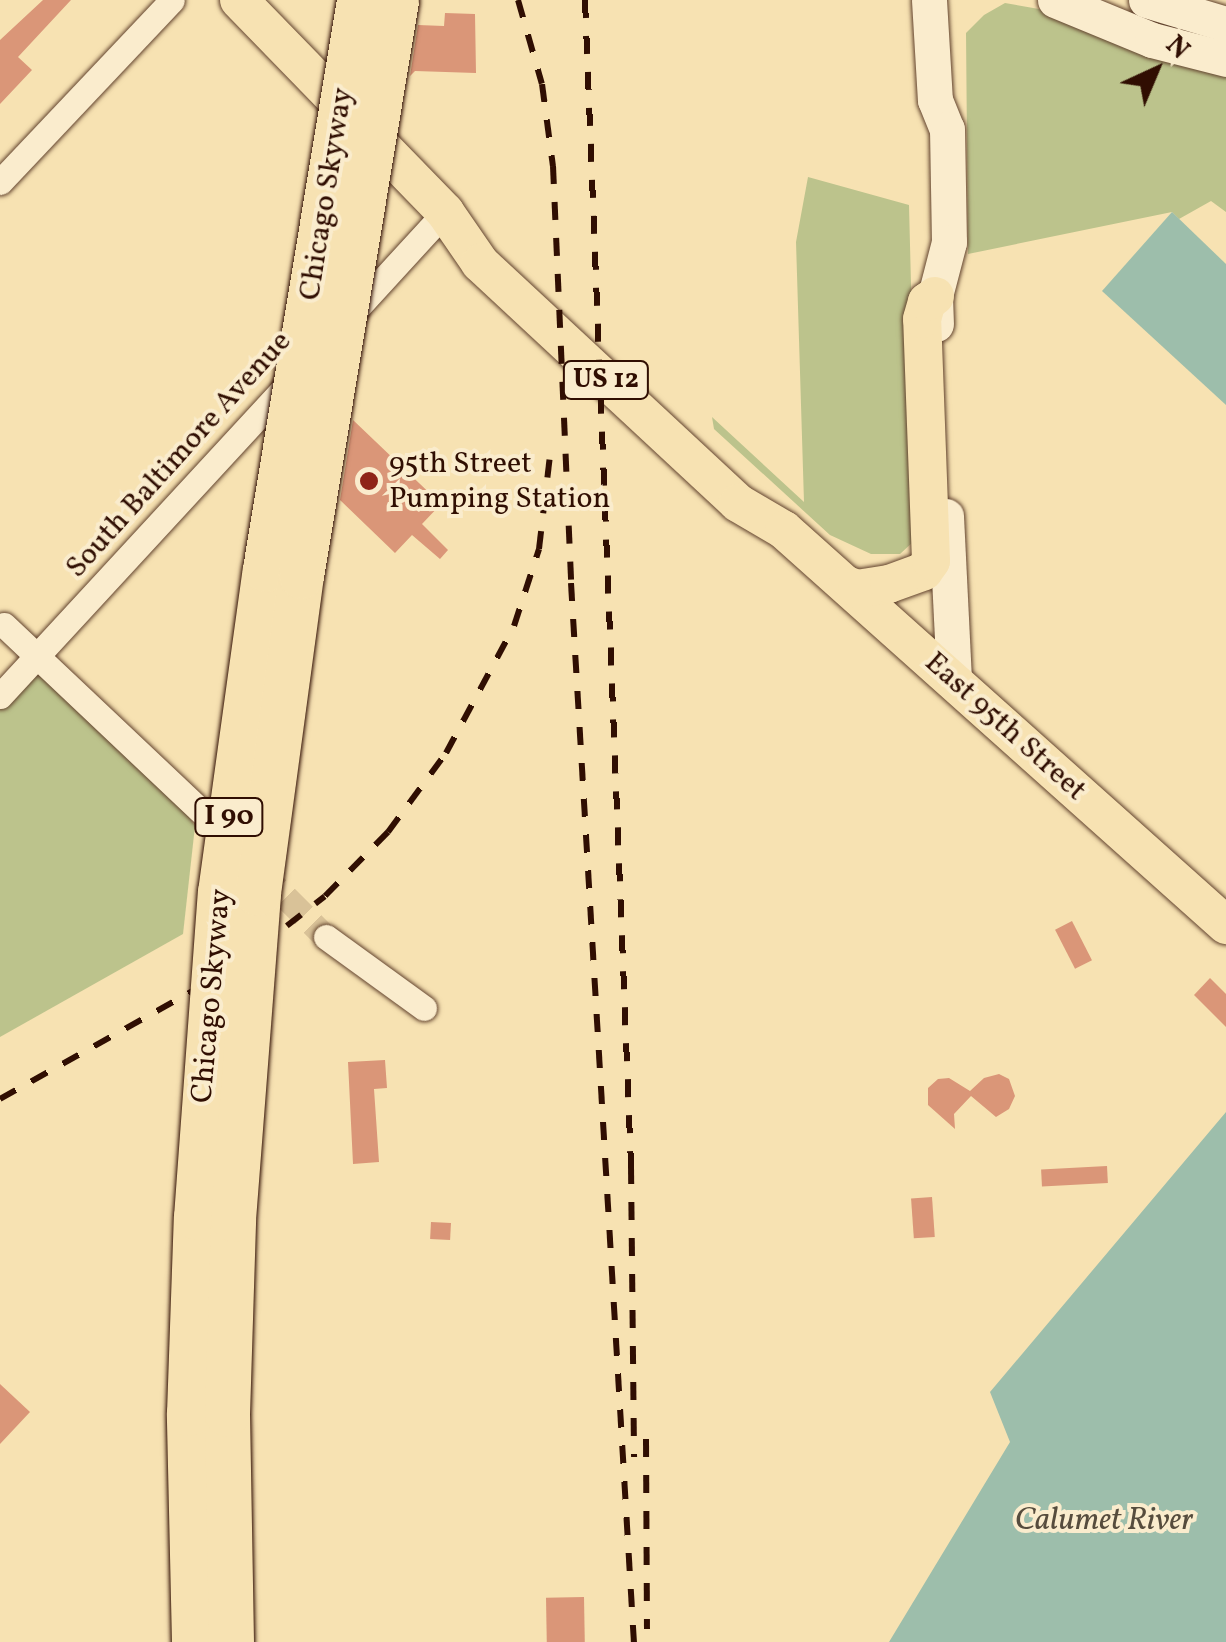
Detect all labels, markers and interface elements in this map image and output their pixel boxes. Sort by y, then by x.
north arrow [1106,20,1206,120]
text: N [1156,27,1198,69]
street label: Chicago Skyway [292,85,362,303]
street label: South Baltimore Avenue [59,324,299,586]
road number: US 12 [561,357,651,403]
place label: 95th Street Pumping Station [389,446,610,516]
marker: 95th Street Pumping Station [358,470,380,492]
street label: East 95th Street [917,645,1093,809]
road number: I 90 [194,794,264,840]
street label: Chicago Skyway [185,887,239,1105]
water label: Calumet River [1015,1502,1193,1540]

